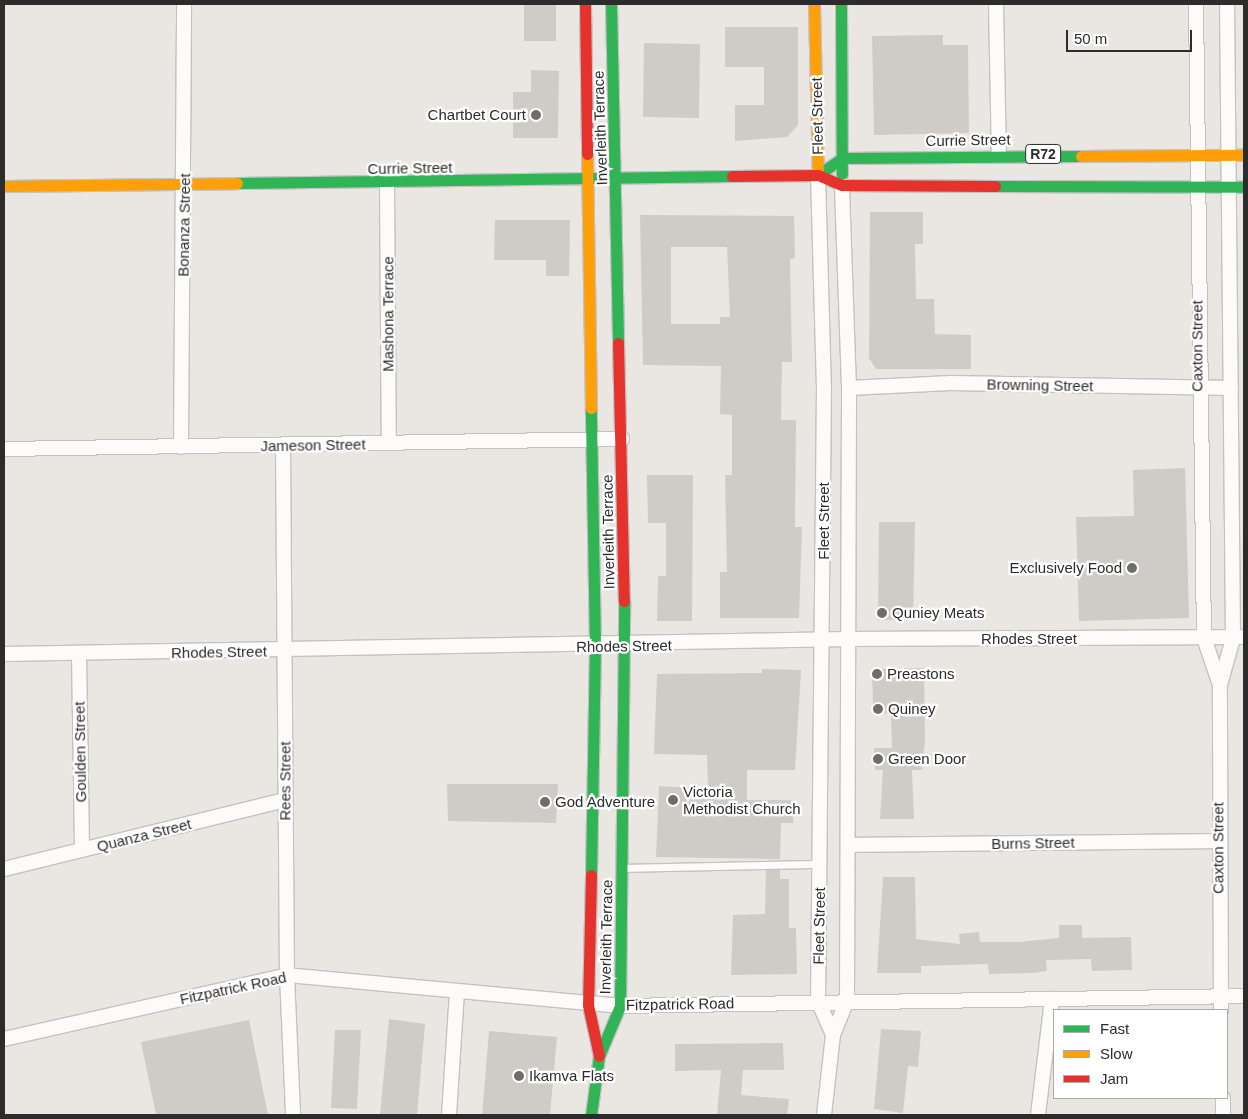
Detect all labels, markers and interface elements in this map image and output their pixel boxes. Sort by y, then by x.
scale bar [1068,20,1194,52]
text: 50 m [1074,30,1107,47]
street label: Inverleith Terrace [589,70,611,186]
street label: Fleet Street [807,77,827,155]
place label: Chartbet Court [428,106,526,124]
marker: Chartbet Court [530,109,542,121]
street label: Currie Street [925,130,1011,150]
road number: R72 [1024,142,1062,166]
street label: Currie Street [367,158,453,178]
street label: Bonanza Street [174,173,194,277]
street label: Mashona Terrace [379,256,397,372]
street label: Caxton Street [1188,300,1206,392]
street label: Browning Street [986,375,1094,395]
street label: Jameson Street [260,435,366,455]
street label: Inverleith Terrace [598,474,618,590]
street label: Fleet Street [815,482,833,560]
place label: Exclusively Food [1009,559,1122,577]
marker: Exclusively Food [1126,562,1138,574]
place label: Quniey Meats [892,604,985,622]
marker: Quniey Meats [876,607,888,619]
street label: Rhodes Street [981,630,1077,648]
street label: Rhodes Street [576,636,672,656]
street label: Rhodes Street [171,642,267,662]
place label: Preastons [887,665,955,683]
marker: Preastons [871,668,883,680]
place label: Quiney [888,700,936,718]
street label: Goulden Street [70,701,90,803]
marker: Quiney [872,703,884,715]
street label: Rees Street [276,741,294,821]
place label: Green Door [888,750,966,768]
marker: Green Door [872,753,884,765]
place label: Victoria Methodist Church [683,782,801,817]
place label: God Adventure [555,793,656,811]
marker: Victoria Methodist Church [667,794,679,806]
marker: God Adventure [539,796,551,808]
street label: Caxton Street [1209,802,1227,894]
street label: Quanza Street [95,815,193,855]
street label: Burns Street [991,833,1075,853]
street label: Inverleith Terrace [596,879,616,995]
street label: Fleet Street [809,887,829,965]
street label: Fitzpatrick Road [178,968,288,1008]
street label: Fitzpatrick Road [626,994,734,1014]
legend [1053,1009,1228,1099]
text: Fast [1100,1020,1129,1037]
text: Slow [1100,1045,1133,1062]
place label: Ikamva Flats [529,1067,614,1085]
marker: Ikamva Flats [513,1070,525,1082]
text: Jam [1100,1070,1128,1087]

